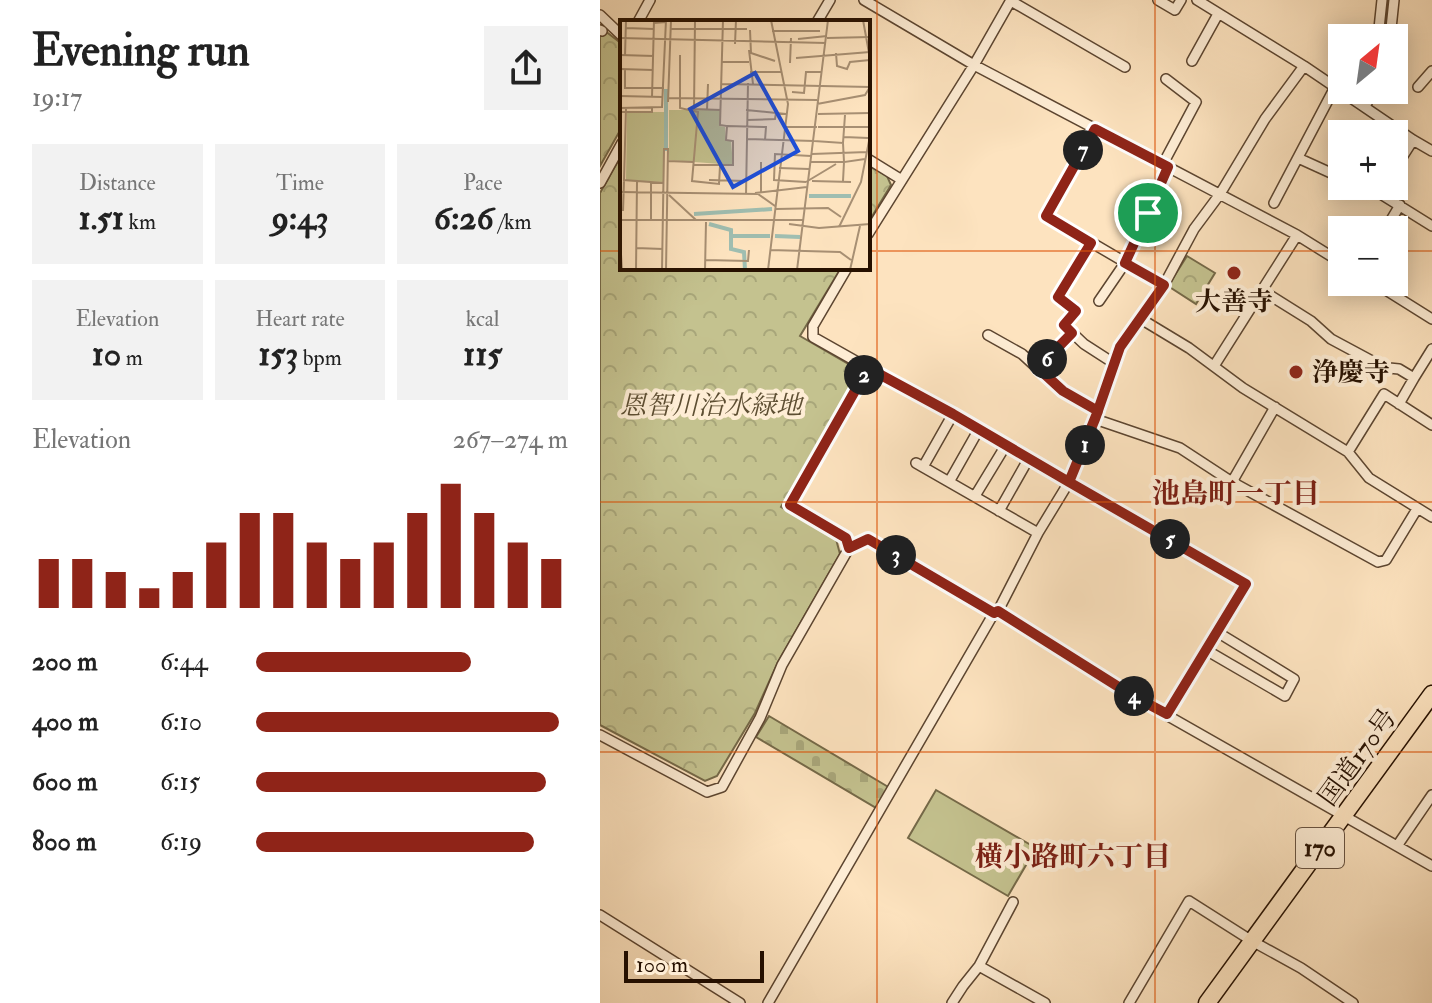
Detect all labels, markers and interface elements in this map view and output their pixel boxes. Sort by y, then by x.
inset map [620,20,870,270]
text: Evening run [32,24,250,79]
north arrow [1328,24,1408,104]
map controls [1328,24,1408,296]
button: share [484,26,568,110]
text: 19:17 [32,82,82,114]
button: + [1328,120,1408,200]
pin: 7 [1063,130,1103,170]
text: 7 [1078,136,1088,164]
text: Distance [79,169,156,197]
text: Time [276,169,324,197]
text: Pace [463,169,502,197]
pin [1114,179,1182,247]
icon: arrive [1126,191,1170,235]
text: 1.51 [79,197,124,240]
text: 9:43 [271,197,329,240]
text: 6:26 [434,197,494,240]
text: km [124,208,156,236]
text: /km [494,208,532,236]
button: − [1328,216,1408,296]
marker: 大善寺 [1225,264,1243,282]
place label: 大善寺 [1195,286,1273,318]
text: Elevation [75,305,159,333]
text: Heart rate [255,305,345,333]
text: kcal [466,305,500,333]
text: 10 [92,333,121,376]
text: 153 [258,333,298,376]
text: 115 [463,333,502,376]
pin: 6 [1027,339,1067,379]
text: m [121,344,143,372]
text: bpm [298,344,342,372]
text: 6 [1041,345,1053,373]
pin: 2 [844,355,884,395]
place label: 浄慶寺 [1312,357,1390,389]
text: 2 [858,361,870,389]
marker: 浄慶寺 [1287,363,1305,381]
park label: 恩智川治水緑地 [620,390,805,422]
text: Elevation [32,424,131,456]
text: 267–274 m [453,424,568,456]
pin: 1 [1065,425,1105,465]
text: 1 [1081,431,1089,459]
district label: 池島町一丁目 [1152,477,1320,512]
pin: 5 [1150,519,1190,559]
text: 5 [1165,525,1175,553]
pin: 3 [876,535,916,575]
text: 3 [892,541,900,569]
text: 200 m [32,646,97,678]
text: 6:44 [160,646,208,678]
pin: 4 [1114,676,1154,716]
text: 4 [1128,682,1140,710]
street label: 国道170号 [1312,703,1404,812]
text: 400 m [32,706,98,738]
text: 6:10 [160,706,202,738]
text: 600 m [32,766,97,798]
text: 6:15 [160,766,200,798]
text: 800 m [32,826,97,858]
text: 6:19 [160,826,202,858]
road number: 170 [1296,828,1344,868]
district label: 横小路町六丁目 [975,840,1171,875]
scale bar [624,947,764,983]
text: 100 m [636,951,688,979]

